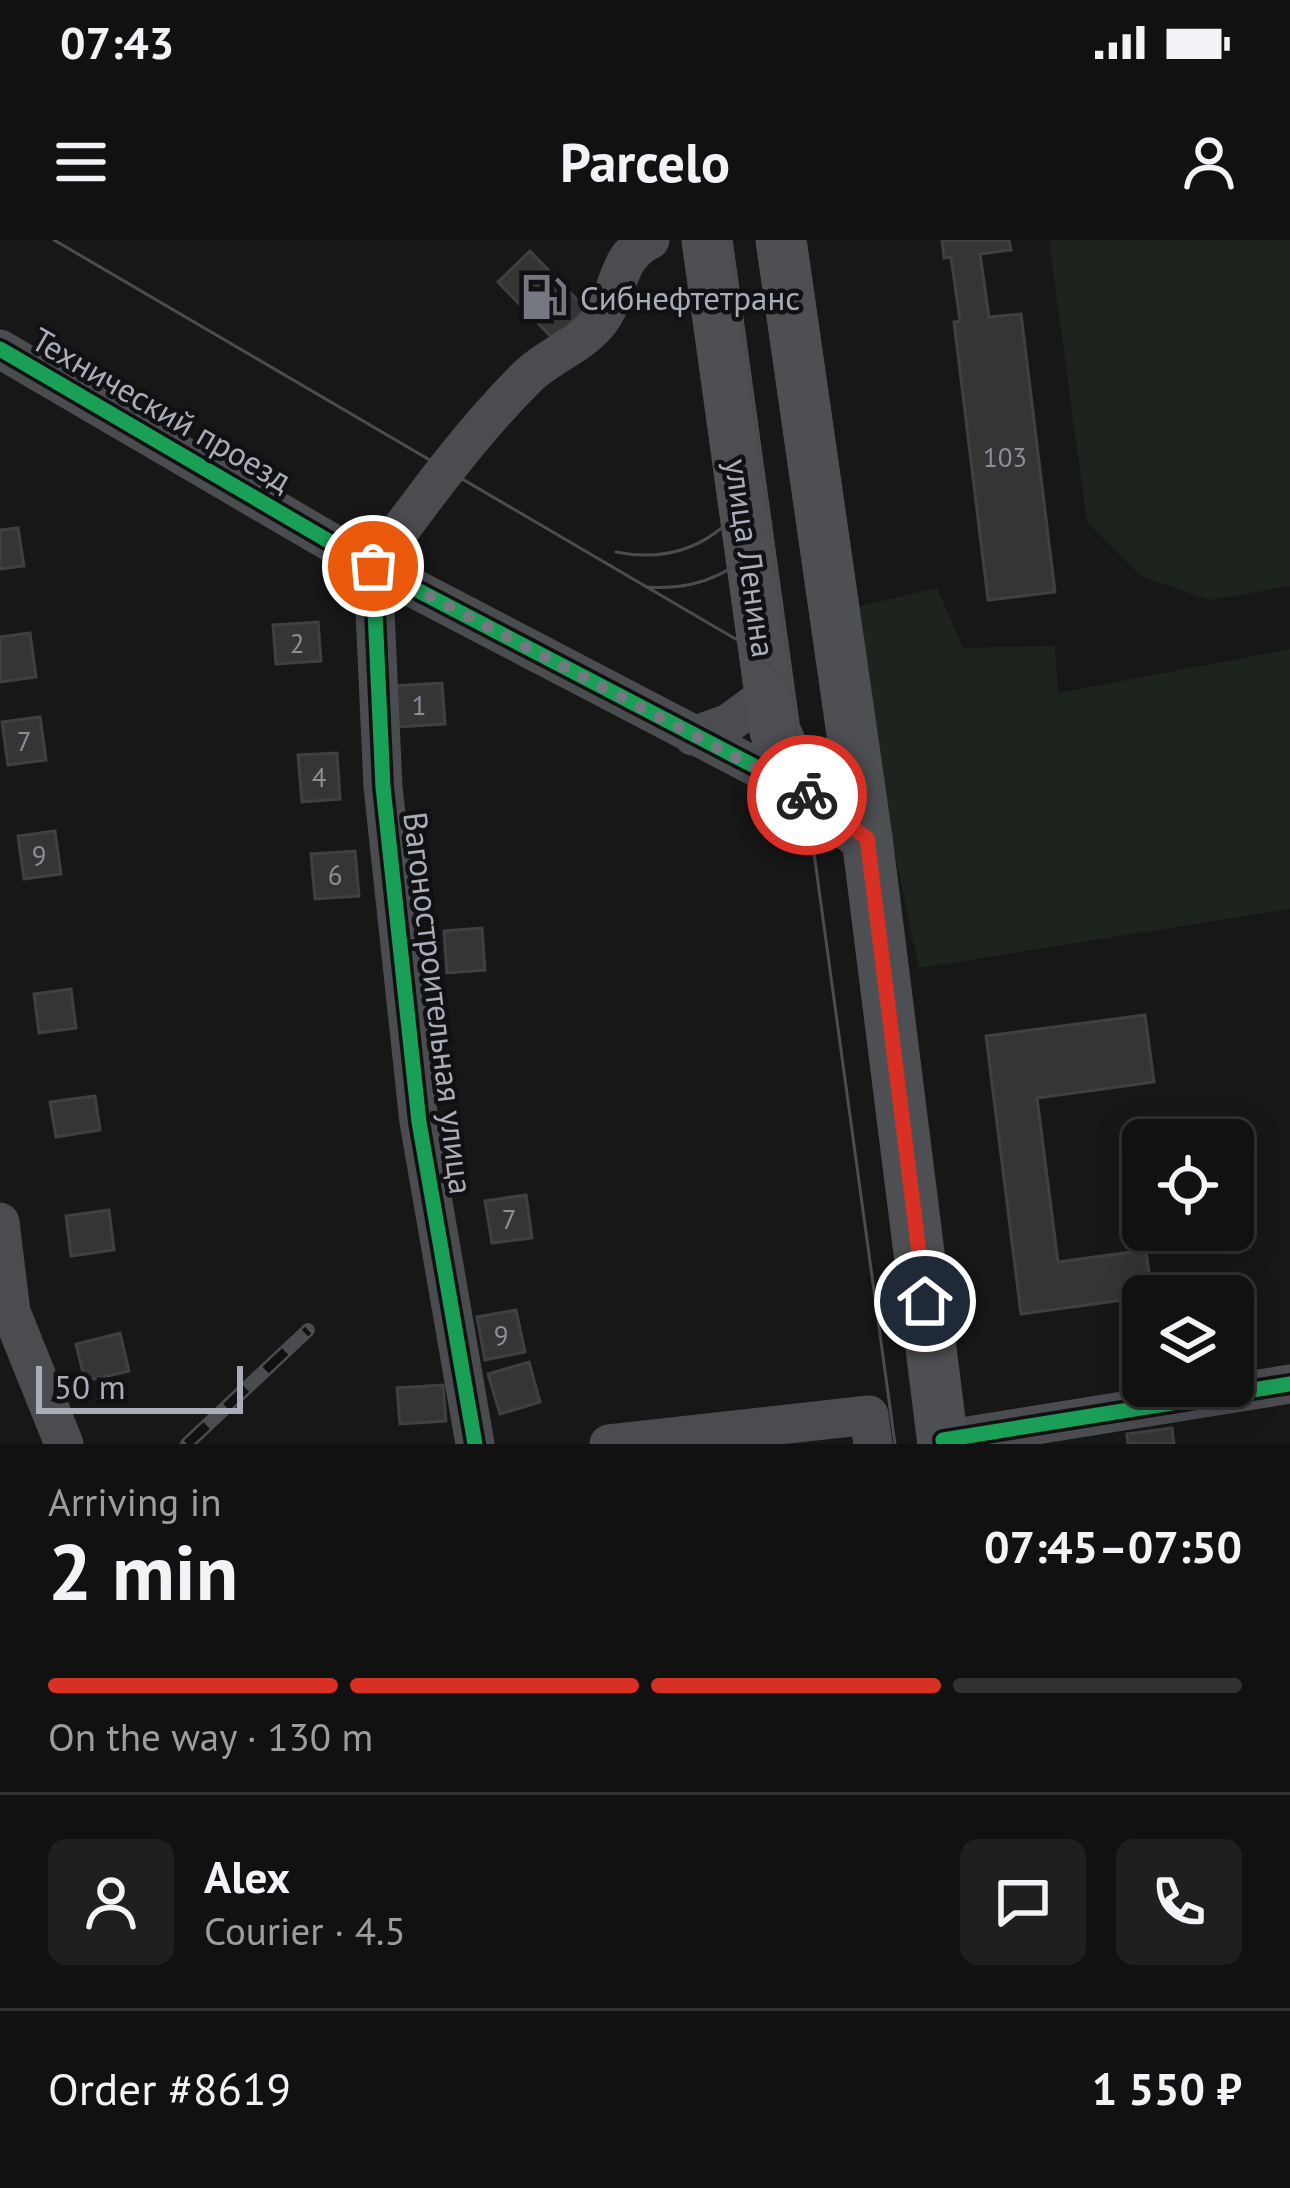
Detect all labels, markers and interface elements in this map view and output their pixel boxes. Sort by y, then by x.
text: 07:43 [60,13,174,71]
text: Parcelo [560,127,730,197]
icon: menu [48,129,114,195]
icon: person [1176,129,1242,195]
fuel station icon: Сибнефтетранс [519,272,569,322]
place label: Сибнефтетранс [580,276,800,319]
street label: Технический проезд [24,317,300,501]
house number: 103 [983,440,1027,474]
street label: улица Ленина [716,456,786,660]
pin [322,515,424,617]
icon: bag [340,533,406,599]
house number: 2 [290,626,304,660]
house number: 1 [412,688,426,722]
house number: 7 [17,724,31,758]
courier [747,735,867,855]
house number: 4 [312,760,327,794]
icon: bike [774,762,840,828]
street label: Вагоностроительная улица [394,809,484,1197]
house number: 9 [32,838,46,872]
house number: 6 [328,858,342,892]
map controls [1122,1119,1254,1407]
button: locate [1122,1119,1254,1251]
house number: 7 [502,1202,516,1236]
pin [874,1250,976,1352]
icon: home [892,1268,958,1334]
button: layers [1122,1275,1254,1407]
house number: 9 [494,1318,508,1352]
scale bar [36,1360,243,1413]
text: 50 m [54,1365,126,1408]
text: Arriving in [48,1476,222,1527]
text: 07:45–07:50 [984,1517,1242,1575]
text: 2 min [48,1521,238,1622]
text: On the way · 130 m [48,1711,373,1762]
button: person [48,1839,174,1965]
button: chat [960,1839,1086,1965]
button: phone [1116,1839,1242,1965]
text: Alex [204,1847,290,1905]
text: Courier · 4.5 [204,1905,406,1956]
text: Order #8619 [48,2059,291,2117]
text: 1 550 ₽ [1092,2059,1242,2117]

